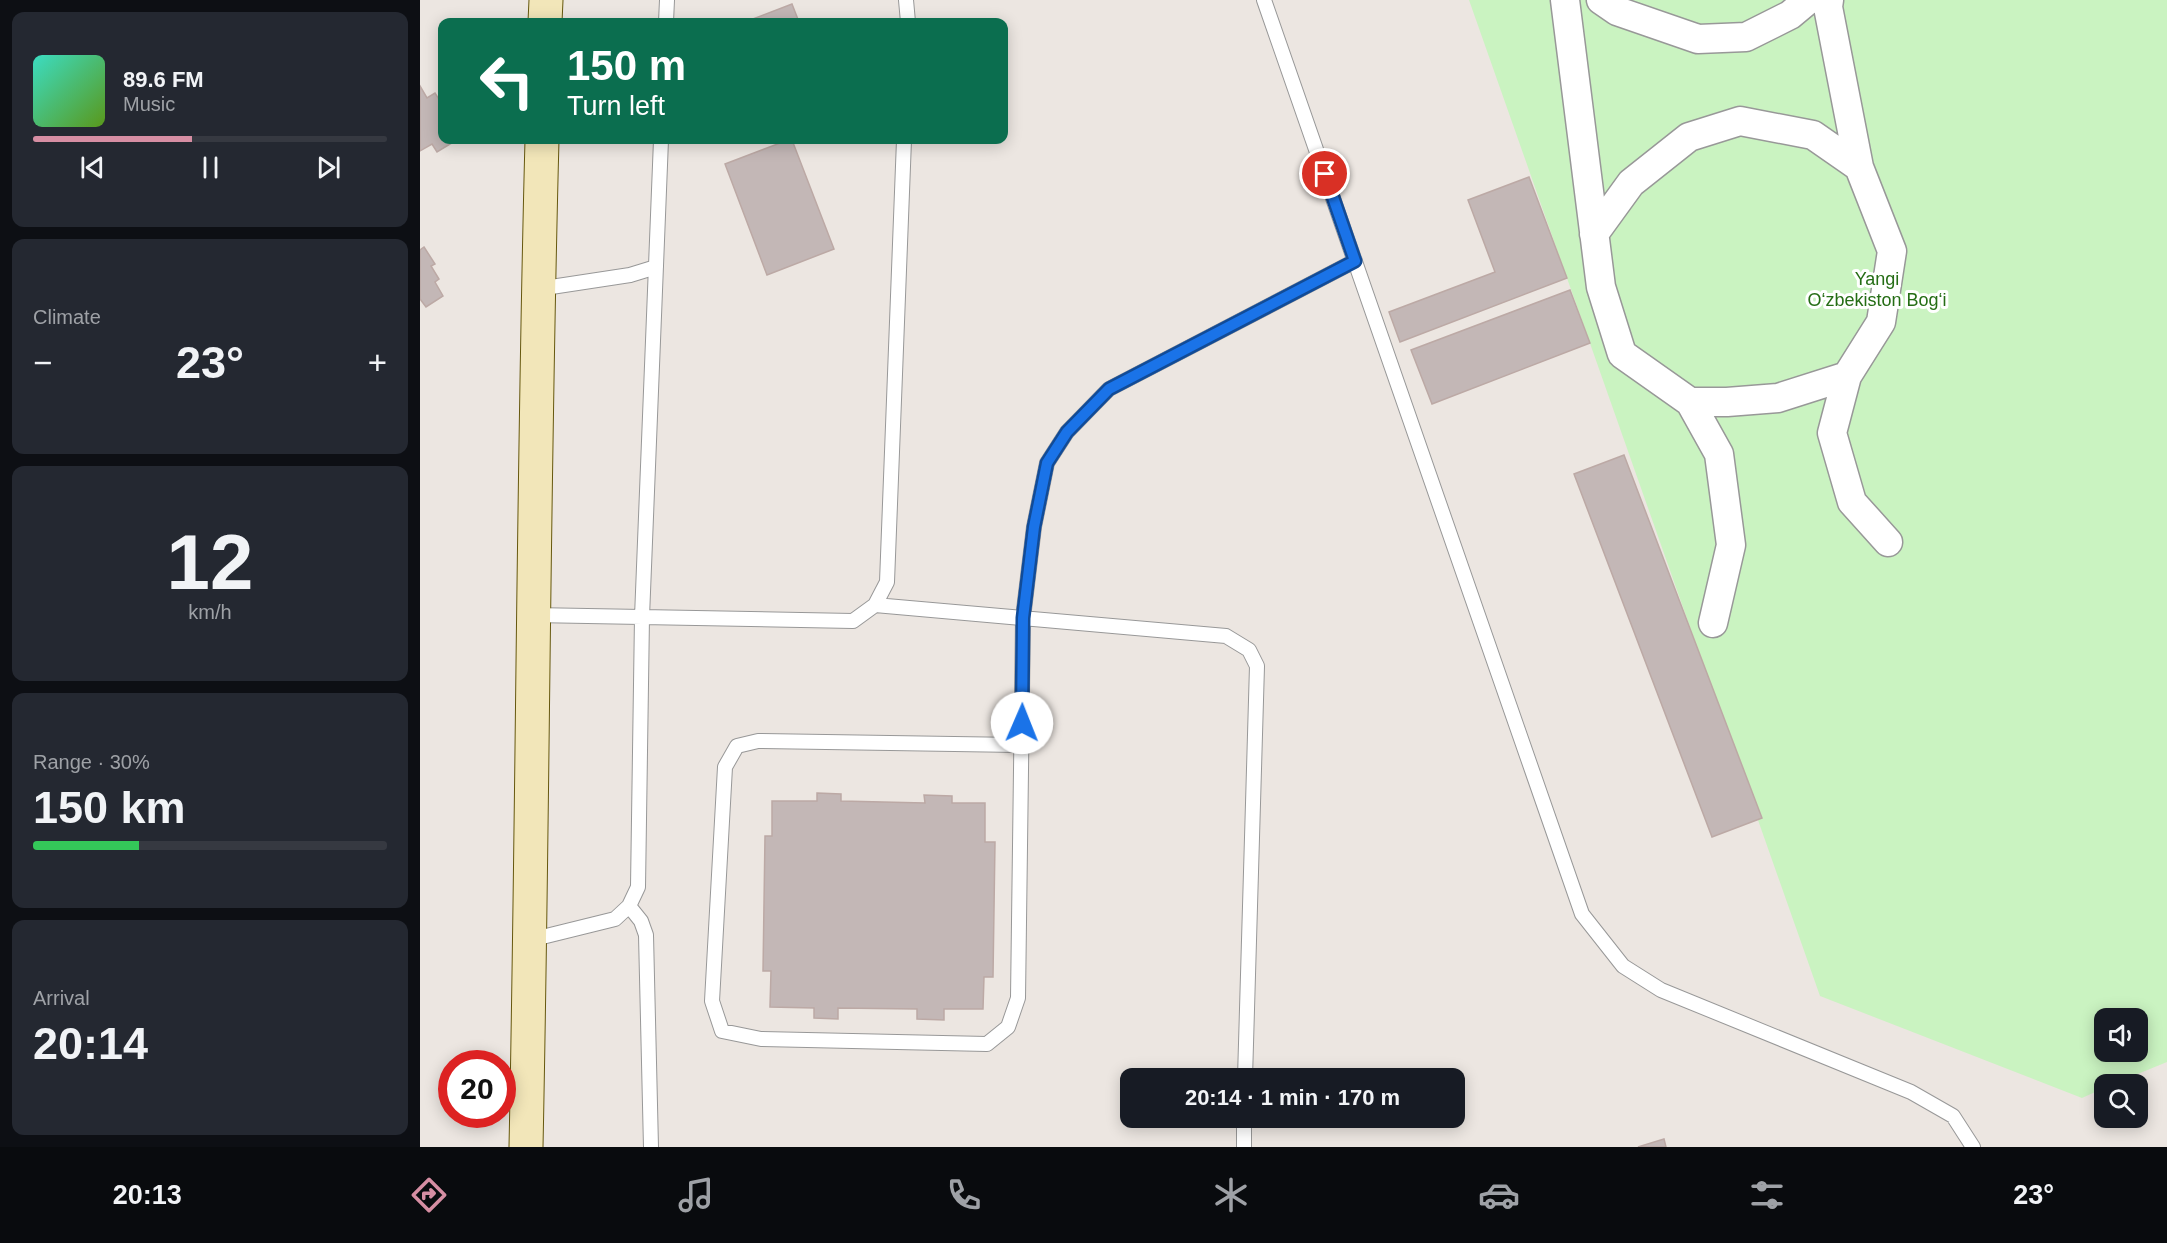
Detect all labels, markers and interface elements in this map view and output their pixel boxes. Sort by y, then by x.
icon: left [468,42,546,120]
text: 150 m [567,42,686,89]
text: 89.6 FM [123,67,204,92]
text: Turn left [567,91,665,121]
text: Music [123,93,175,115]
pin [1299,148,1350,199]
icon: previous [76,151,109,184]
icon: pause [194,151,227,184]
icon: next [312,151,345,184]
icon: arrive [1308,157,1341,190]
park label: Yangi Oʻzbekiston Bogʻi [1807,269,1947,310]
text: Climate [33,306,101,328]
text: 23° [176,337,244,388]
text: − [33,344,52,381]
text: + [368,344,387,381]
text: 12 [167,518,253,606]
text: km/h [188,601,232,623]
position arrow [990,691,1054,755]
text: Range · 30% [33,751,150,773]
text: 150 km [33,782,186,833]
text: Arrival [33,987,90,1009]
map controls [2094,1008,2148,1128]
button: sound [2094,1008,2148,1062]
text: 20:14 [33,1018,148,1069]
speed limit sign: 20 [438,1050,516,1128]
button: search [2094,1074,2148,1128]
text: 20:14 · 1 min · 170 m [1185,1085,1400,1110]
icon: directions [408,1174,450,1216]
icon: music [675,1174,717,1216]
icon: phone [943,1174,985,1216]
icon: climate [1210,1174,1252,1216]
icon: car [1478,1174,1520,1216]
icon: filters [1746,1174,1788,1216]
text: 20:13 [113,1180,182,1210]
text: 23° [2013,1180,2054,1210]

